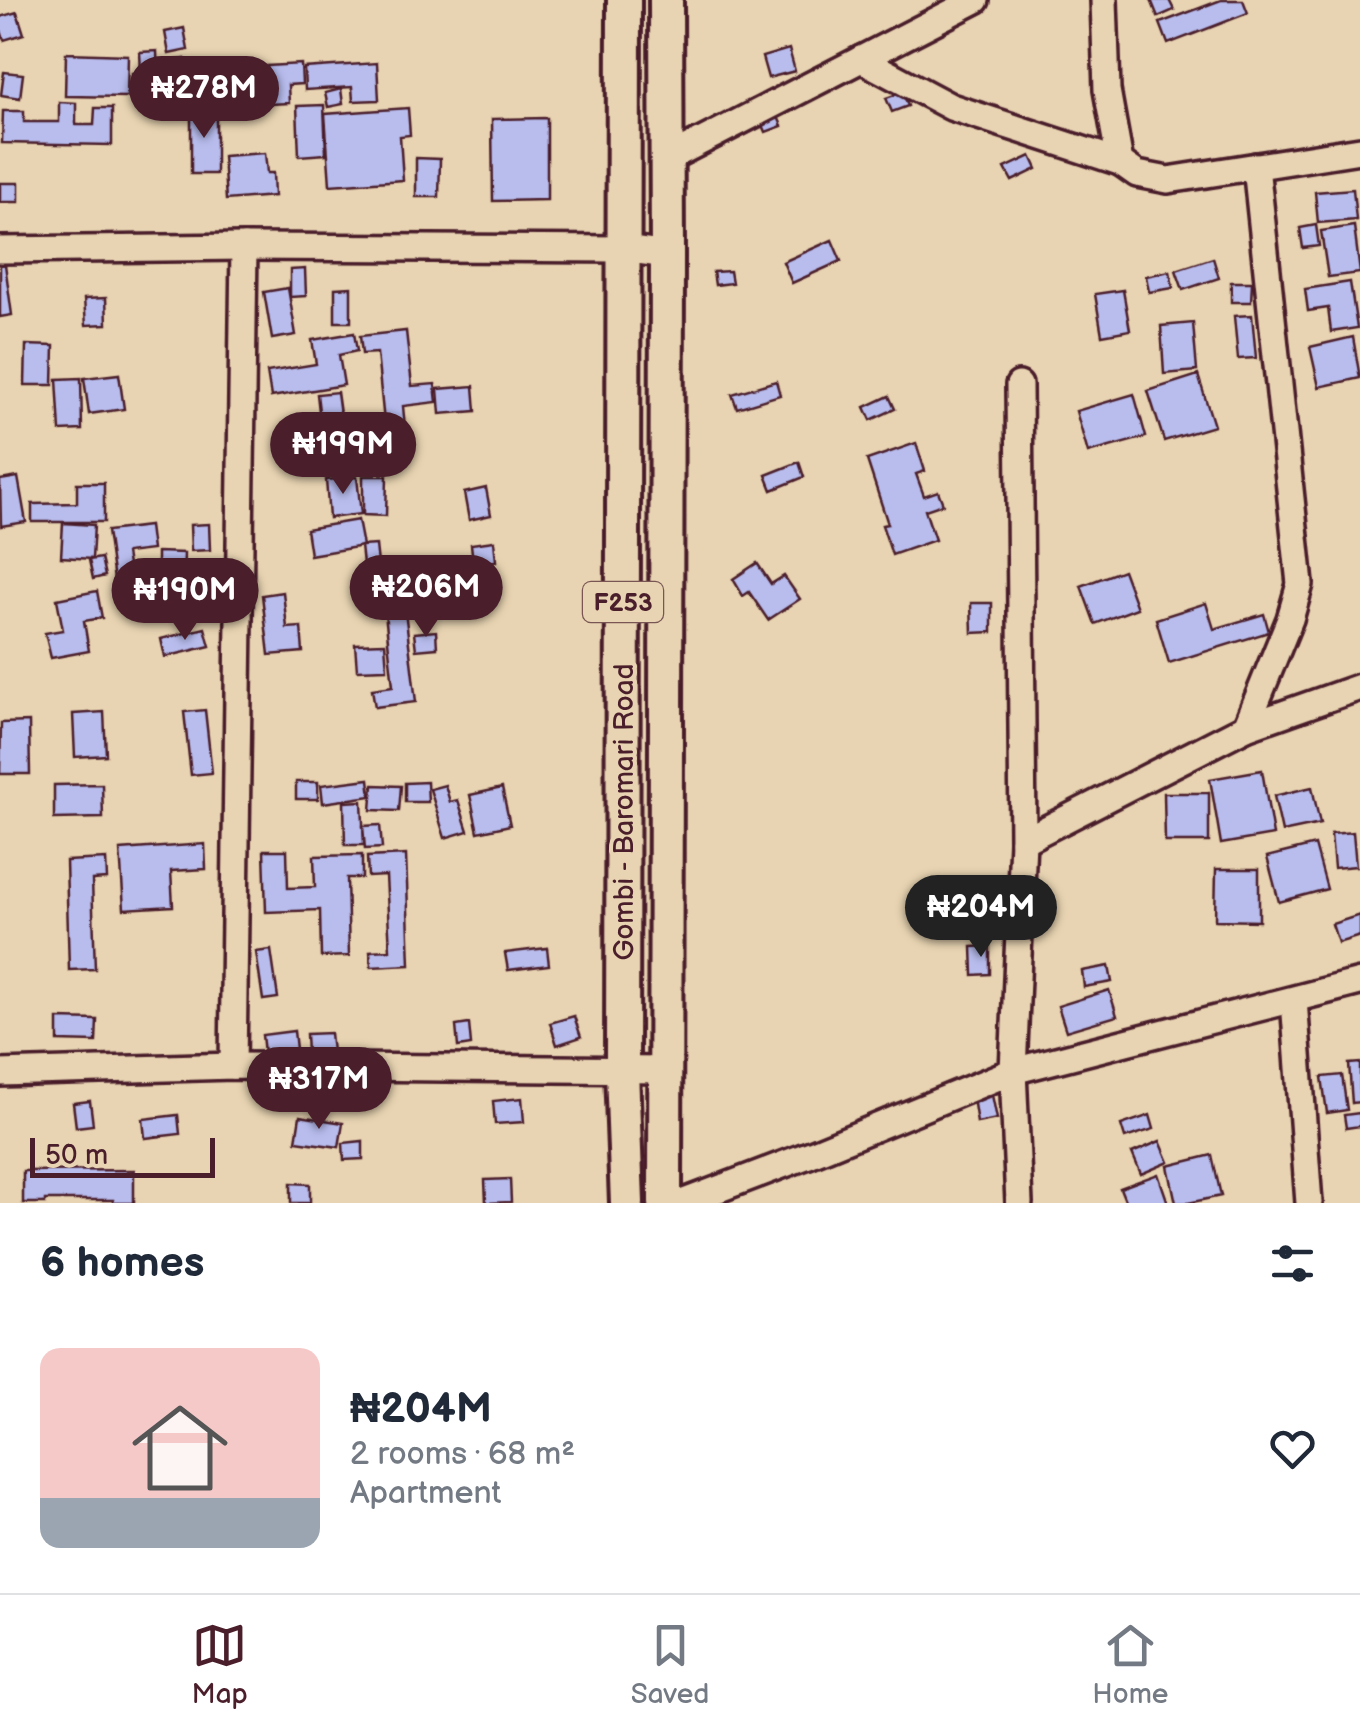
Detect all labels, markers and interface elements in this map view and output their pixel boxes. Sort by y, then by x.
pin: ₦278M [134,56,274,141]
text: ₦278M [151,69,257,108]
pin: ₦199M [273,412,413,497]
text: ₦199M [292,425,394,464]
pin: ₦206M [356,555,496,640]
pin: ₦190M [115,558,255,643]
text: ₦206M [372,568,480,607]
text: ₦190M [134,571,236,610]
road number: F253 [583,582,663,622]
street label: Gombi - Baromari Road [608,663,641,961]
pin: ₦204M [911,875,1051,960]
text: ₦204M [927,888,1035,927]
pin: ₦317M [249,1047,389,1132]
text: ₦317M [269,1060,369,1099]
scale bar [30,1133,215,1178]
text: 50 m [45,1139,108,1172]
icon: filters [1265,1236,1320,1291]
text: 6 homes [40,1238,204,1289]
text: ₦204M [350,1384,492,1435]
icon: home [120,1388,240,1508]
icon: heart [1265,1421,1320,1476]
text: 2 rooms · 68 m² [350,1435,575,1474]
text: Apartment [350,1474,501,1513]
tab: Map [192,1618,248,1711]
tab: Saved [631,1618,709,1711]
tab: Home [1092,1618,1168,1711]

